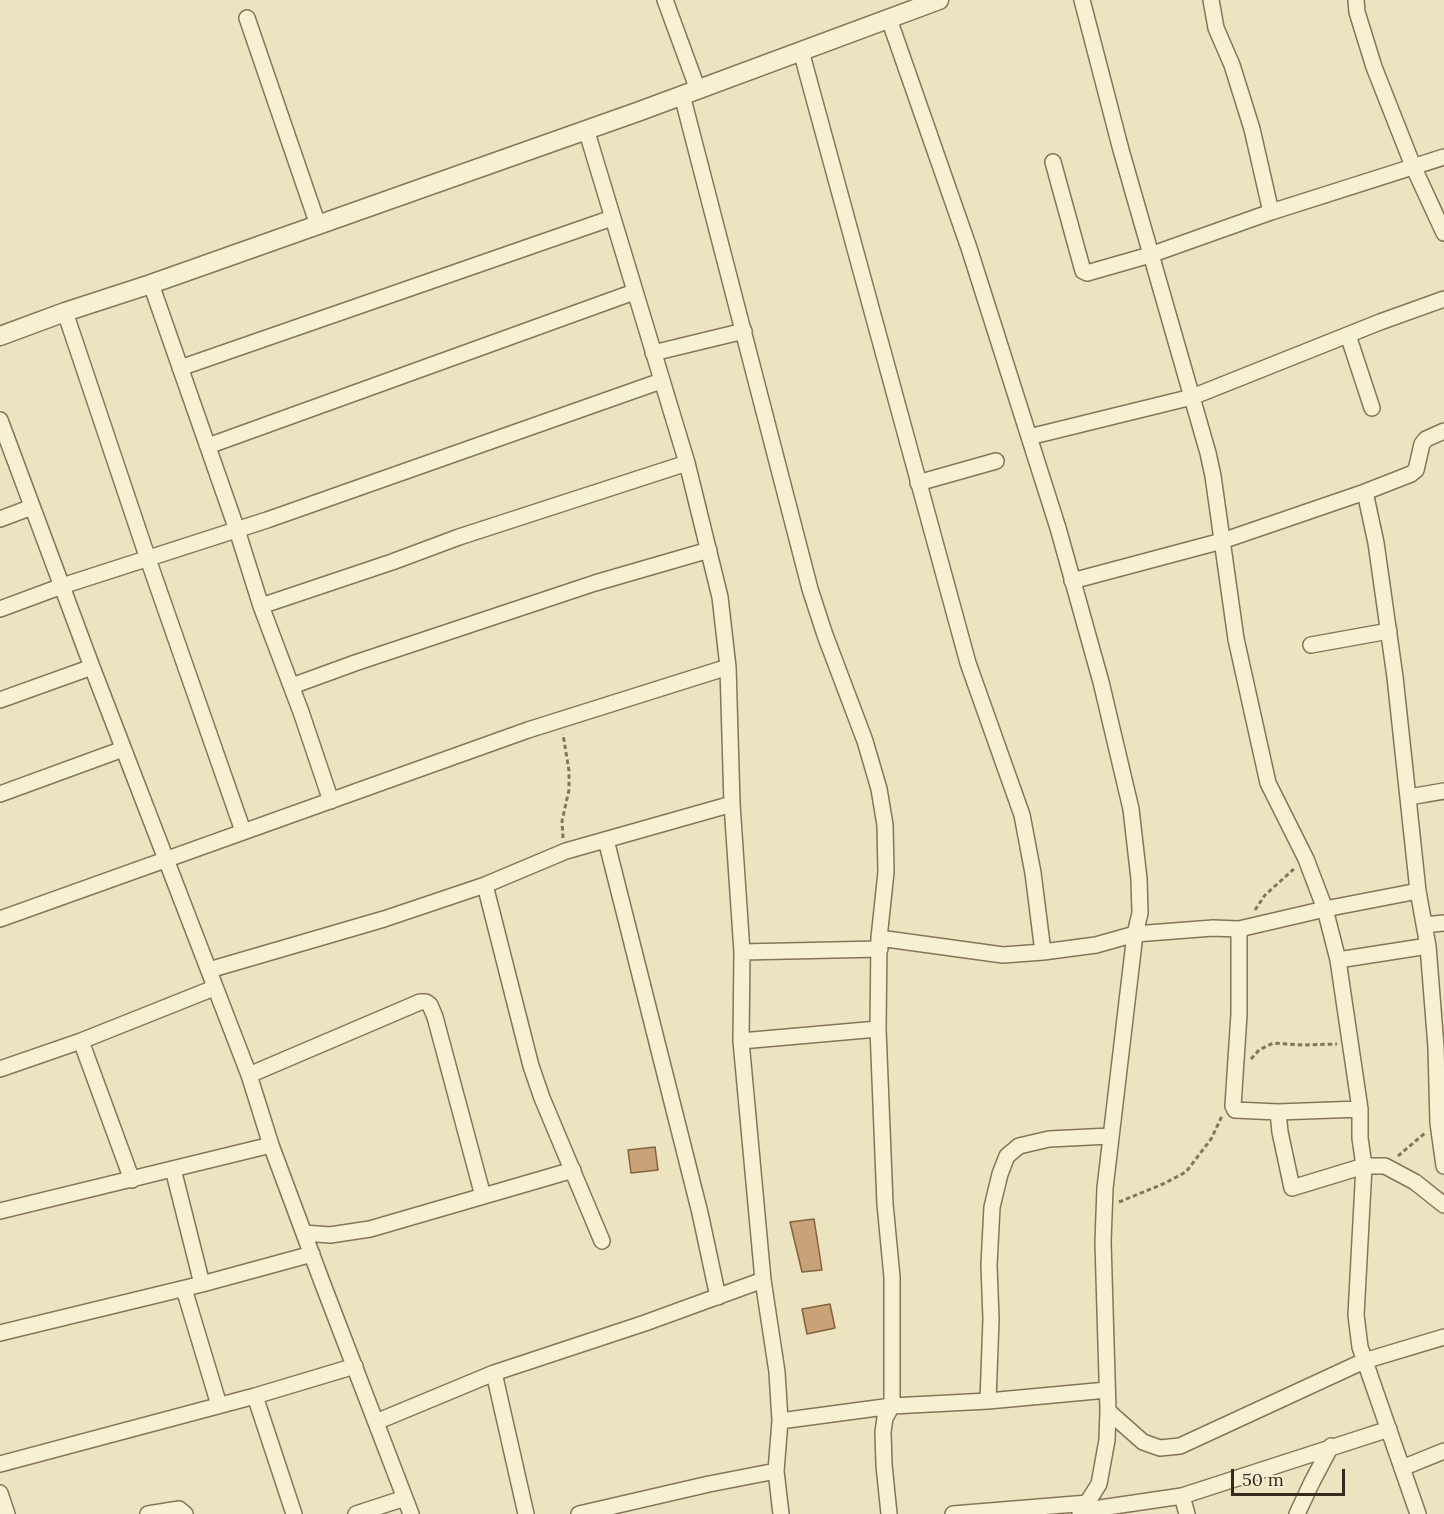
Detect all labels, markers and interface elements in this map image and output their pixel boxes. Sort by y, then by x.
scale bar [1234,1457,1348,1495]
text: 50 m [1242,1468,1284,1491]

